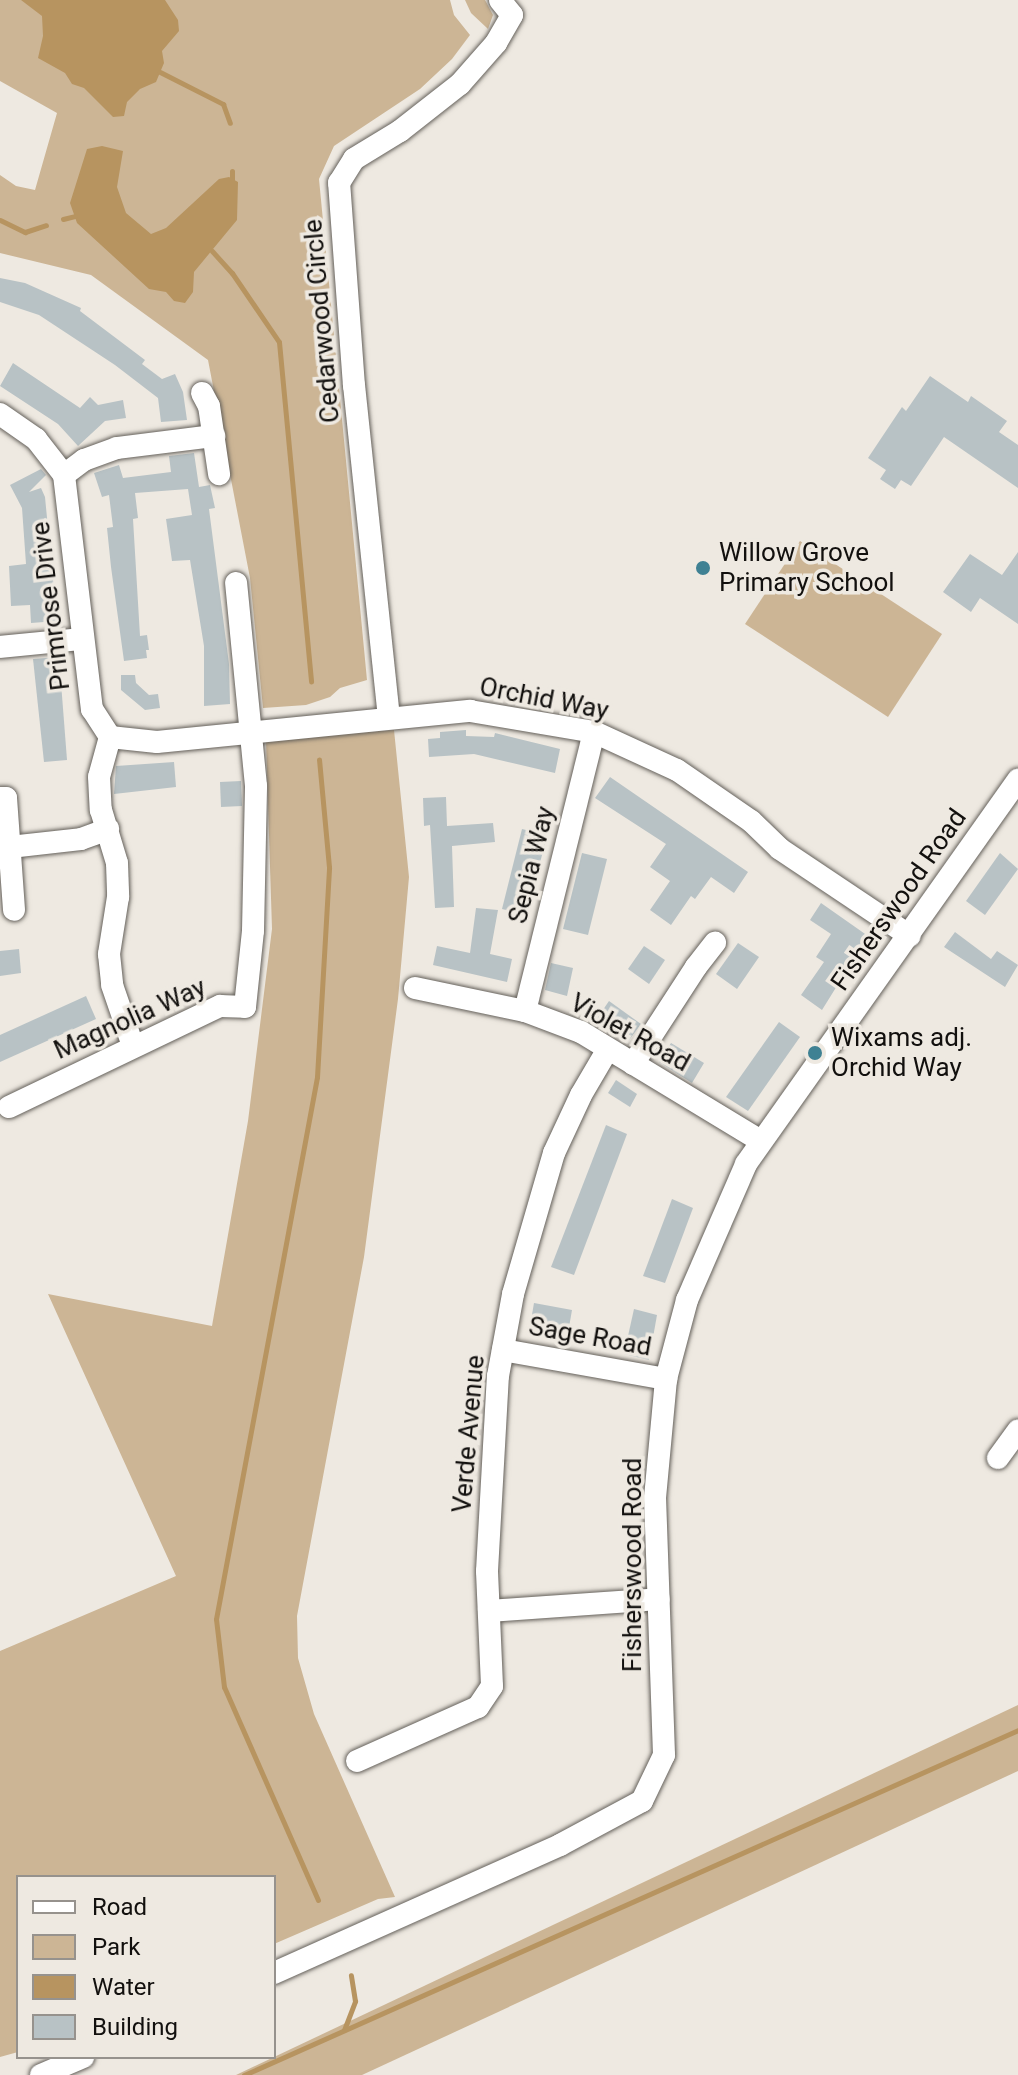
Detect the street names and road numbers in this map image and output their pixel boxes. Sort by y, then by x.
street label: Cedarwood Circle [298,218,346,424]
street label: Primrose Drive [25,520,77,692]
street label: Orchid Way [477,671,611,727]
street label: Sepia Way [502,803,562,927]
street label: Fisherswood Road [825,803,973,997]
street label: Magnolia Way [49,972,211,1066]
street label: Violet Road [565,987,695,1079]
street label: Sage Road [526,1311,654,1363]
street label: Verde Avenue [447,1354,491,1514]
street label: Fisherswood Road [617,1458,649,1672]

